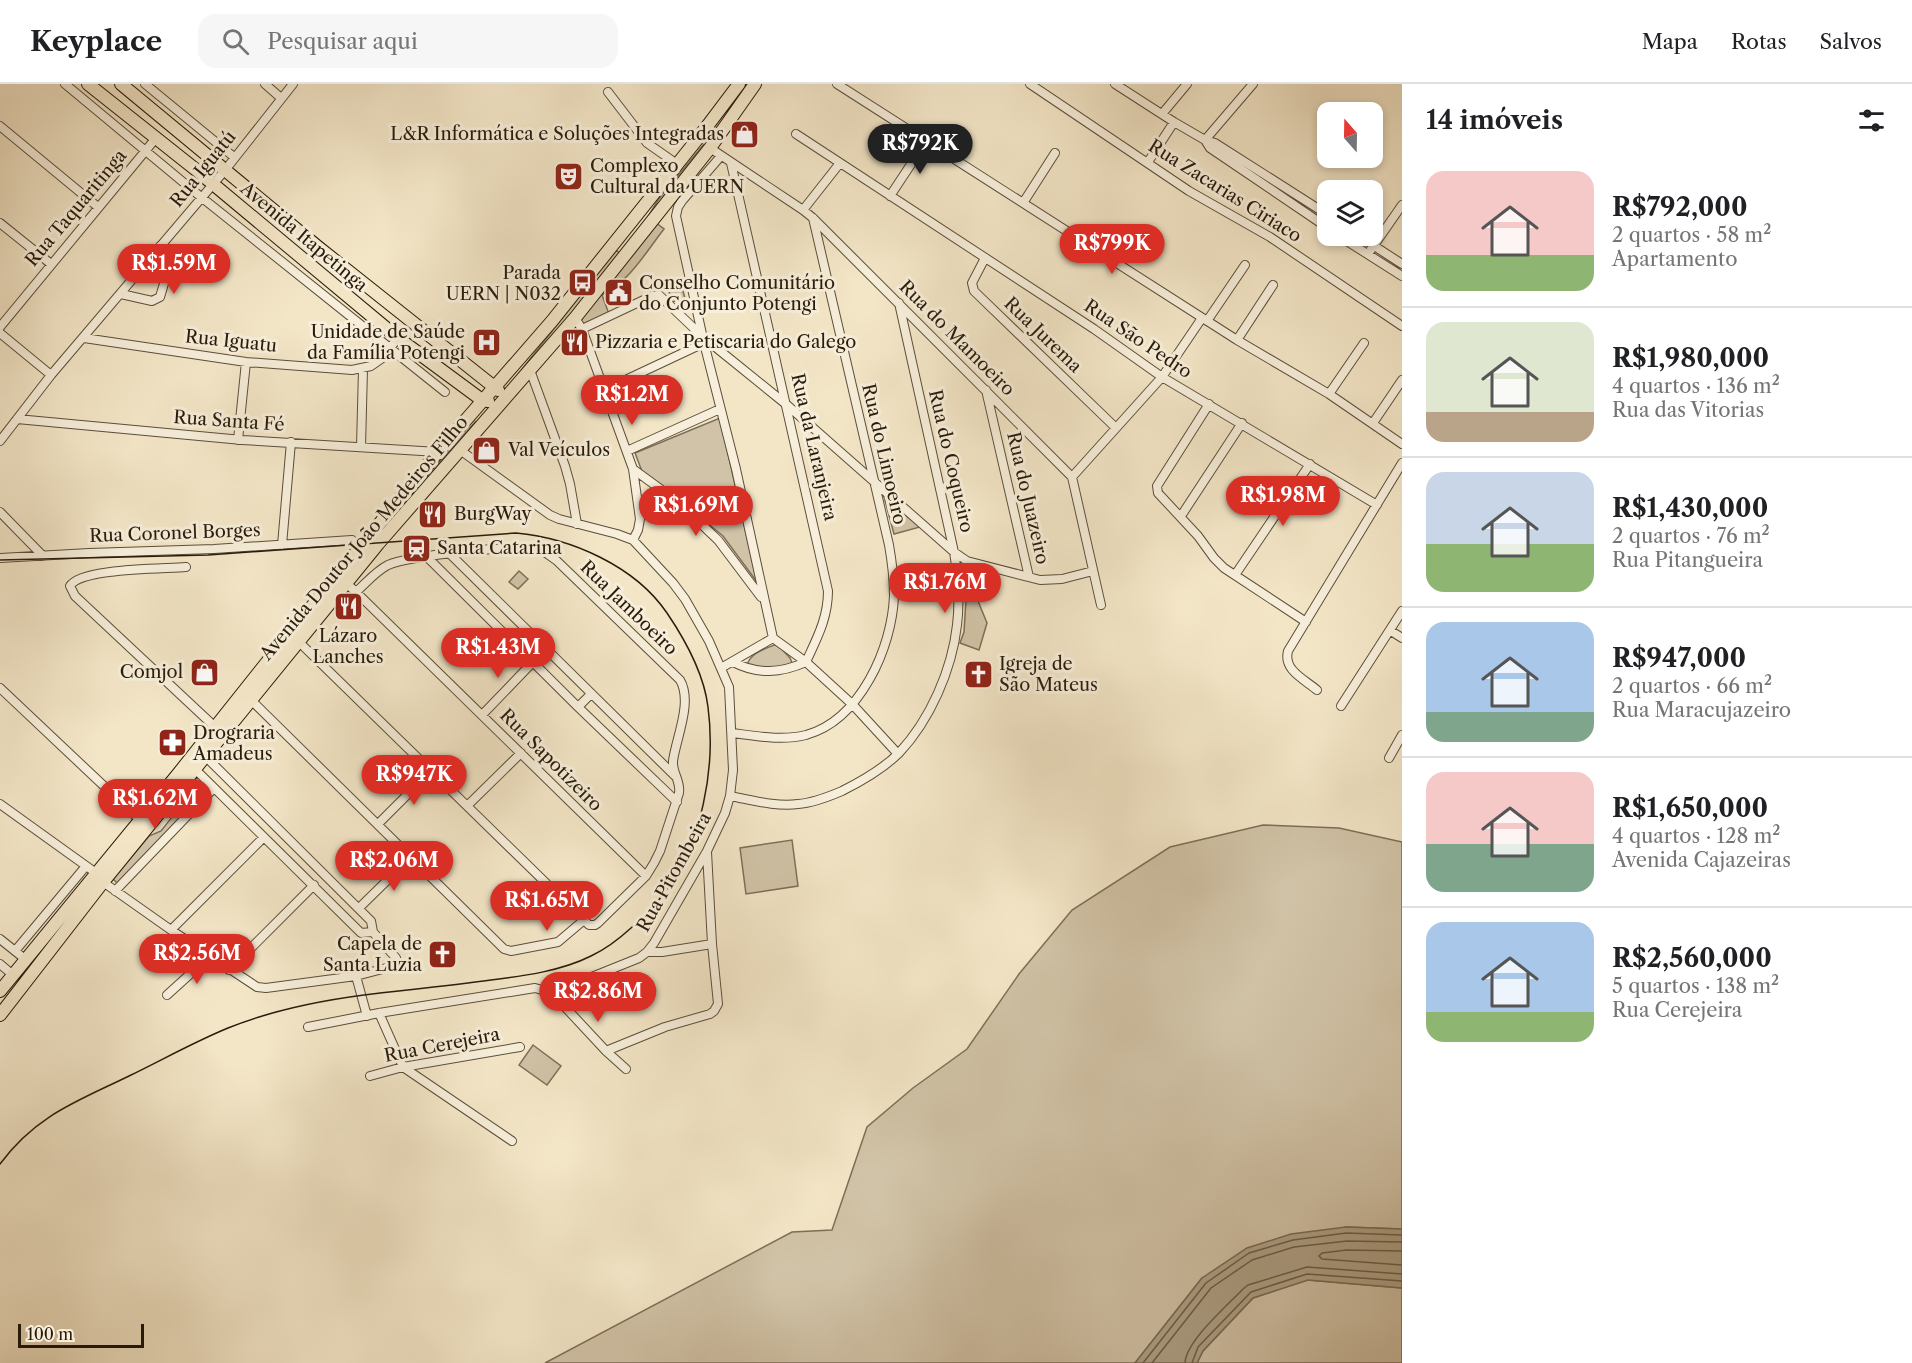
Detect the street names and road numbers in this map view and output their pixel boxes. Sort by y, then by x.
street label: Rua Iguatú [165,126,241,212]
street label: Rua Zacarias Ciriaco [1144,135,1306,247]
street label: Rua Taquaritinga [21,145,132,271]
street label: Avenida Itapetinga [235,177,372,297]
street label: Rua do Mamoeiro [895,276,1019,400]
street label: Rua Jurema [1000,293,1087,378]
street label: Rua São Pedro [1080,295,1196,383]
street label: Rua Iguatu [184,325,278,357]
street label: Rua da Laranjeira [786,371,842,523]
street label: Rua do Limoeiro [857,381,911,527]
street label: Rua do Coqueiro [924,387,978,535]
street label: Rua Santa Fé [173,406,285,436]
street label: Avenida Doutor João Medeiros Filho [255,411,473,665]
street label: Rua do Juazeiro [1002,430,1054,566]
street label: Rua Coronel Borges [89,519,261,547]
street label: Rua Jamboeiro [576,556,682,660]
street label: Rua Sapotizeiro [495,704,607,816]
street label: Rua Pitombeira [632,808,716,936]
street label: Rua Cerejeira [382,1023,502,1067]

